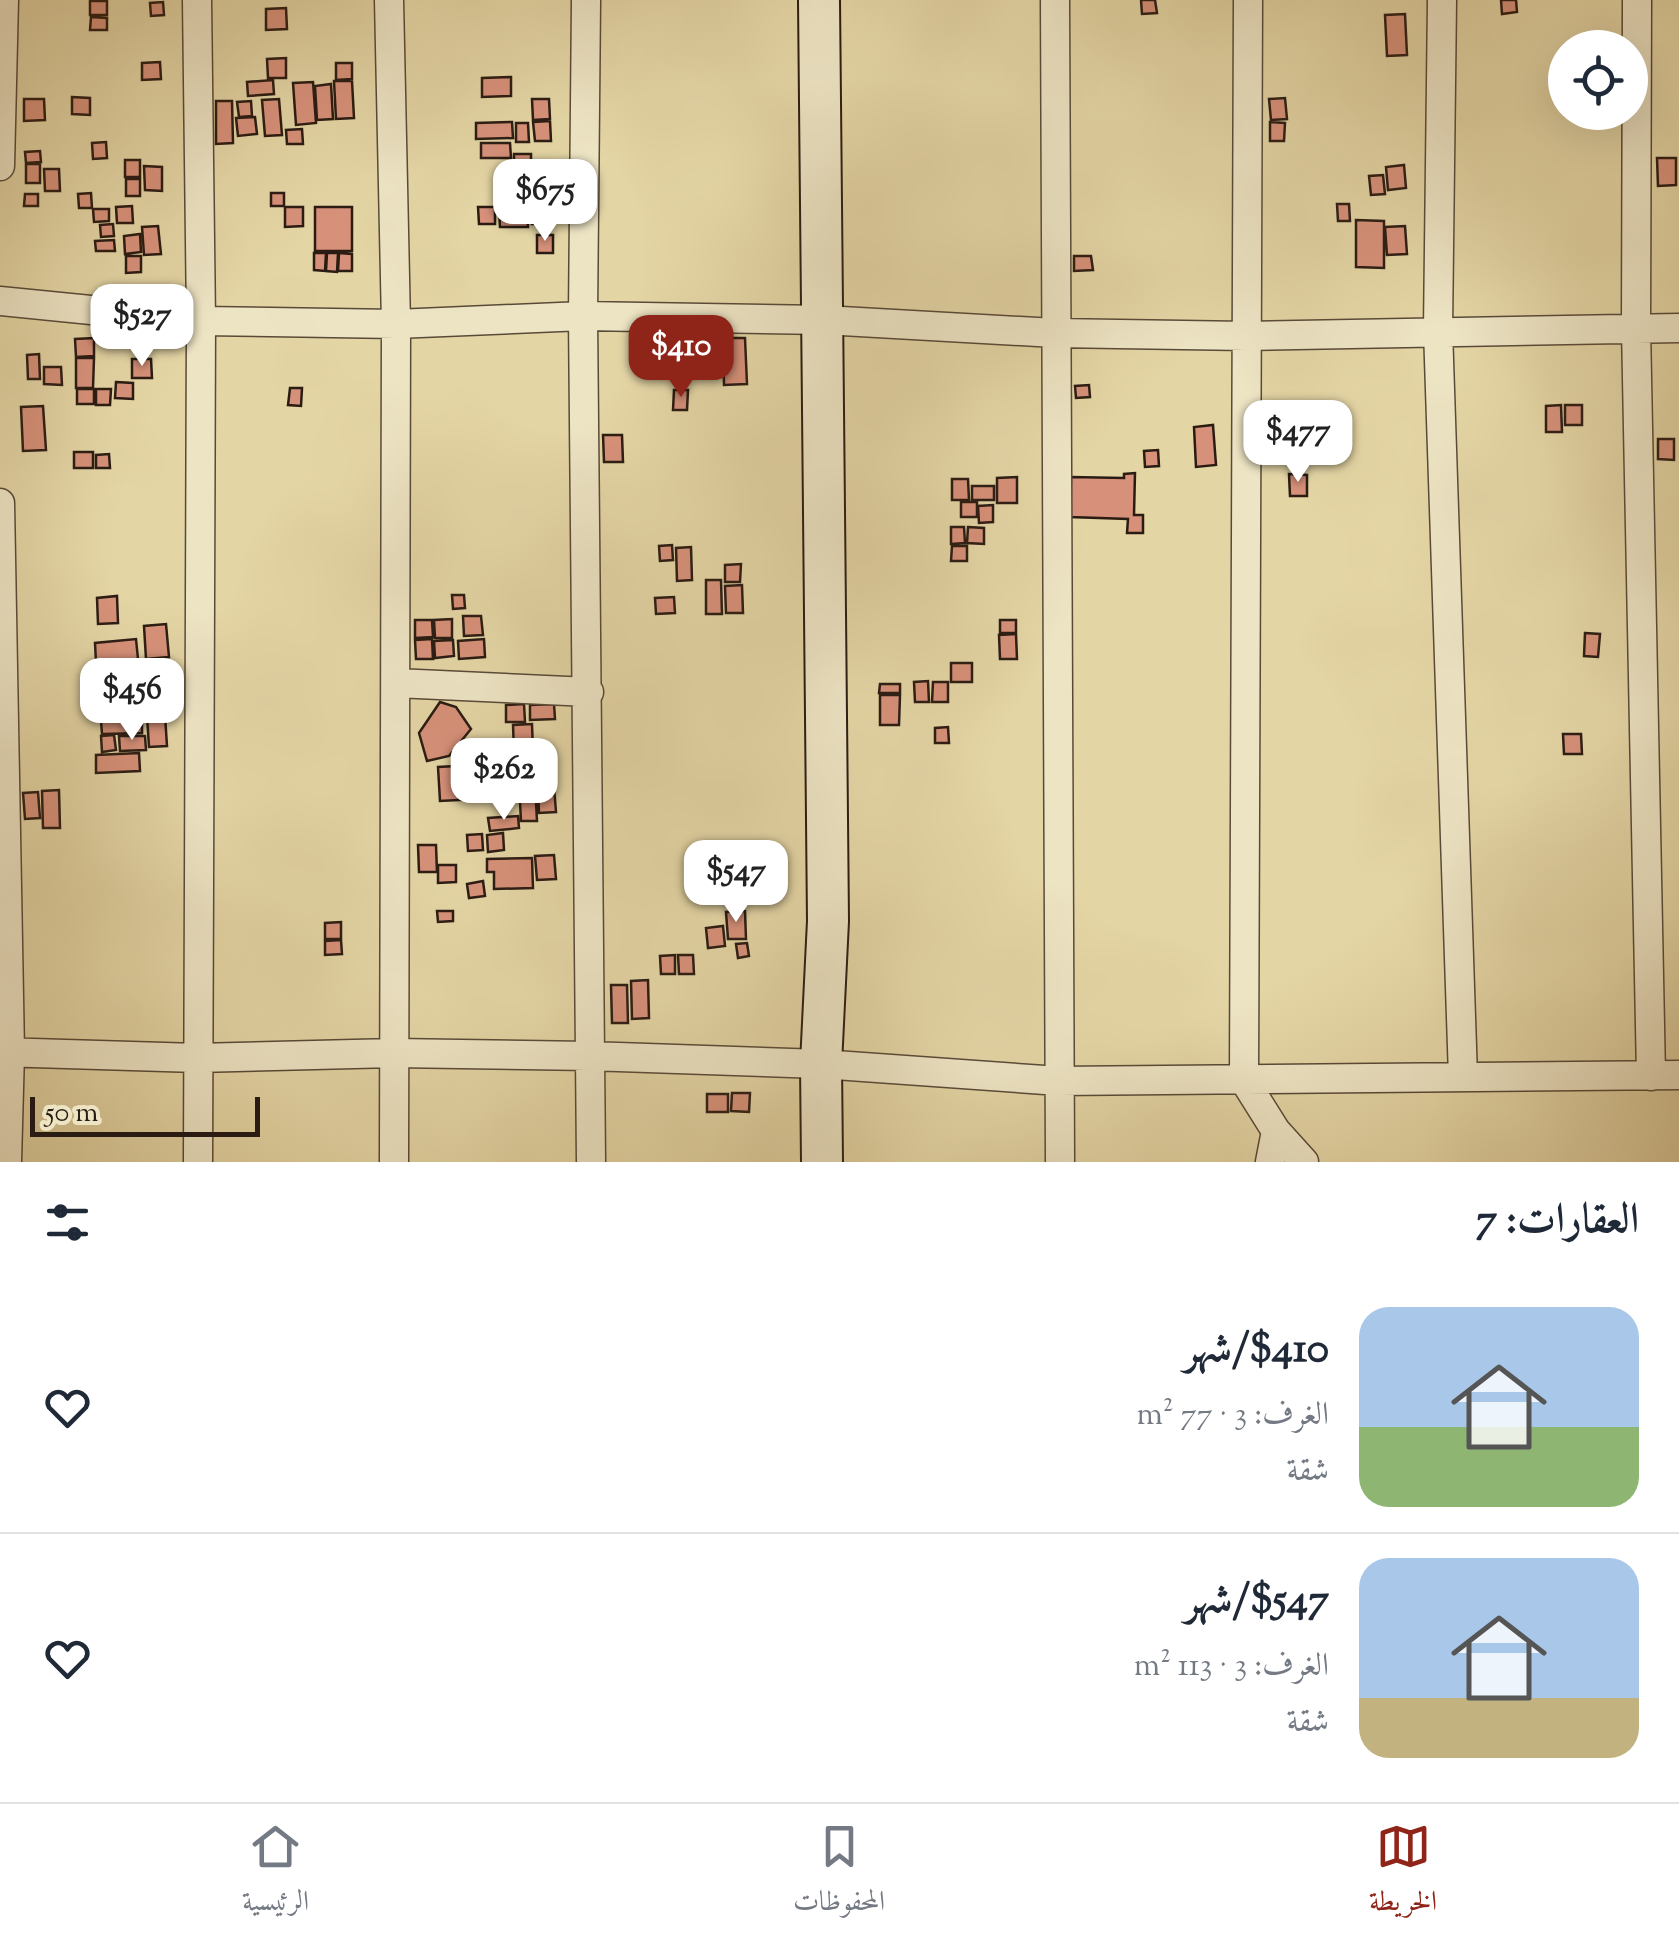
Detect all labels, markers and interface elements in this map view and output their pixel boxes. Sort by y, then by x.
map controls [1548,30,1648,130]
button: locate [1548,30,1648,130]
pin: $675 [486,159,604,244]
text: $675 [515,168,575,214]
pin: $527 [83,284,201,369]
text: $527 [112,293,172,339]
pin: $410 [622,315,740,400]
text: $410 [651,324,711,370]
pin: $477 [1239,400,1357,485]
text: $477 [1265,409,1331,455]
pin: $456 [73,658,191,743]
text: $456 [102,667,162,713]
pin: $262 [445,738,563,823]
text: $262 [473,747,535,793]
pin: $547 [677,840,795,925]
text: $547 [706,849,766,895]
scale bar [30,1092,260,1136]
text: 50 m [45,1094,99,1134]
text: العقارات: 7 [1476,1192,1639,1252]
icon: filters [40,1195,95,1250]
text: $410/شهر [1184,1321,1329,1381]
icon: home [1439,1347,1559,1467]
icon: heart [40,1380,95,1435]
text: الغرف: 3 · 77 m² [1136,1393,1329,1439]
text: شقة [1287,1449,1329,1495]
text: $547/شهر [1184,1572,1329,1632]
icon: home [1439,1598,1559,1718]
icon: heart [40,1631,95,1686]
text: الغرف: 3 · 113 m² [1134,1644,1329,1690]
text: شقة [1287,1700,1329,1746]
tab: الرئيسية [242,1819,309,1928]
tab: المحفوظات [793,1819,885,1928]
tab: الخريطة [1369,1819,1437,1928]

